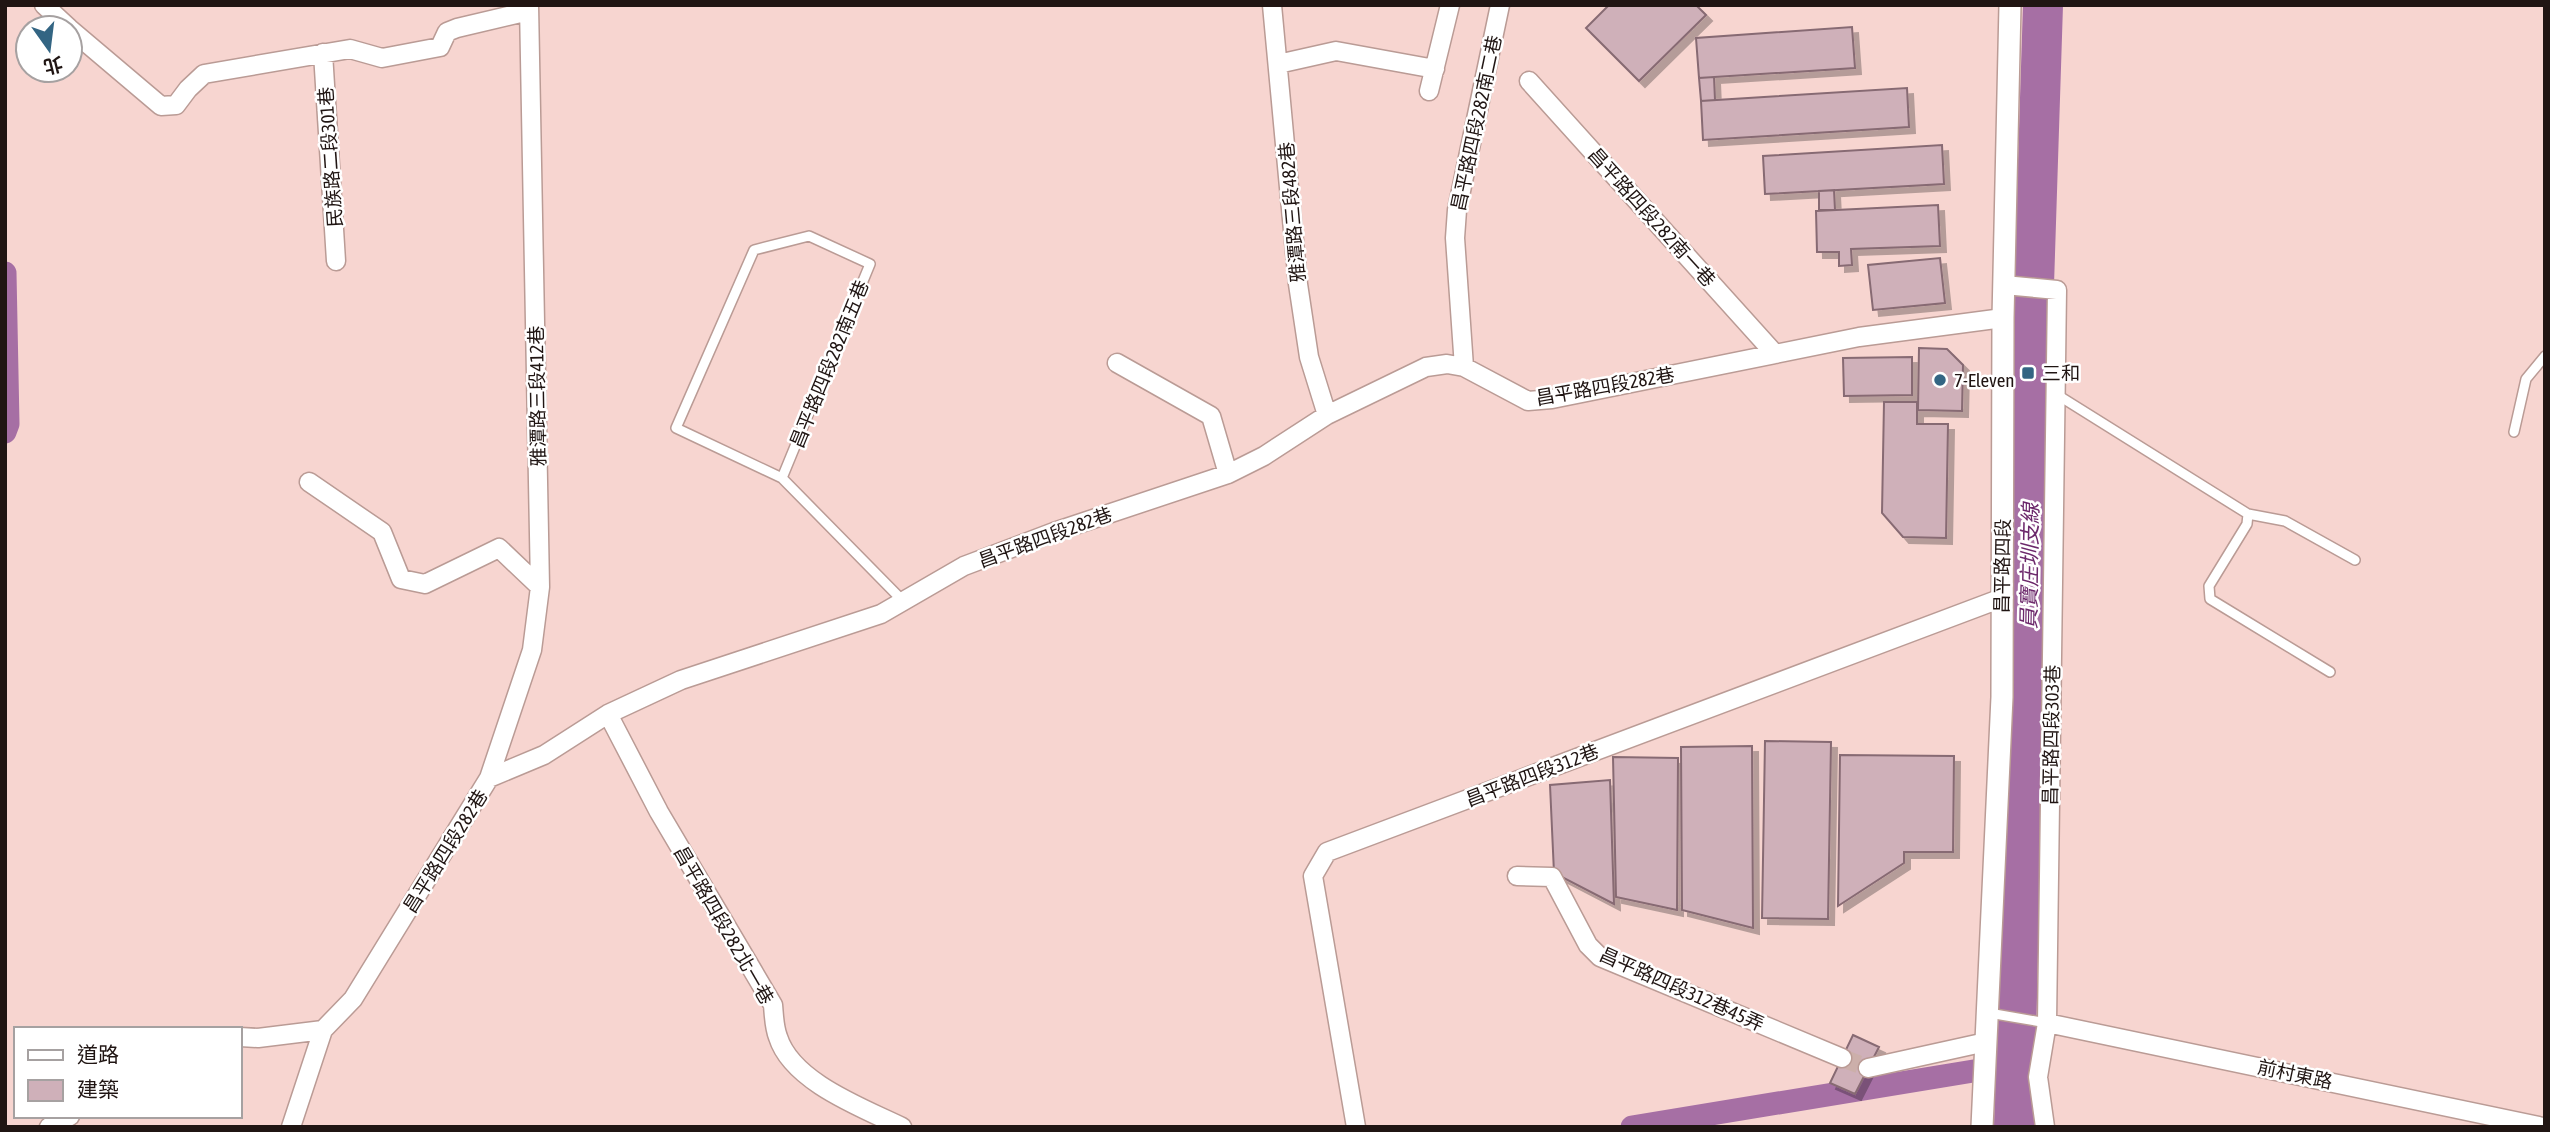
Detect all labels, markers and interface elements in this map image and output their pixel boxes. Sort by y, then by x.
north arrow [14,14,84,84]
street label: 昌平路四段282南二巷 [1447,33,1505,213]
text: 北 [41,53,65,78]
street label: 民族路二段301巷 [314,86,346,228]
street label: 雅潭路三段482巷 [1275,141,1309,283]
street label: 昌平路四段282南一巷 [1584,143,1720,291]
street label: 昌平路四段282南五巷 [785,277,873,451]
street label: 雅潭路三段412巷 [525,325,549,467]
place label: 三和 [2042,362,2080,384]
street label: 昌平路四段282巷 [1534,363,1676,409]
marker: 三和 [2020,365,2036,381]
place label: 7-Eleven [1954,369,2015,391]
marker: 7-Eleven [1932,372,1948,388]
water label: 員寶庄圳支線 [2016,501,2042,629]
street label: 昌平路四段282巷 [975,503,1115,571]
street label: 昌平路四段 [1990,518,2014,614]
street label: 昌平路四段303巷 [2039,664,2063,806]
street label: 昌平路四段312巷 [1462,740,1602,810]
street label: 昌平路四段282巷 [398,785,492,917]
street label: 昌平路四段282北一巷 [670,842,778,1008]
street label: 昌平路四段312巷45弄 [1596,943,1768,1035]
legend [14,1027,242,1118]
text: 道路 [77,1042,119,1066]
street label: 前村東路 [2256,1055,2334,1093]
text: 建築 [77,1077,119,1101]

